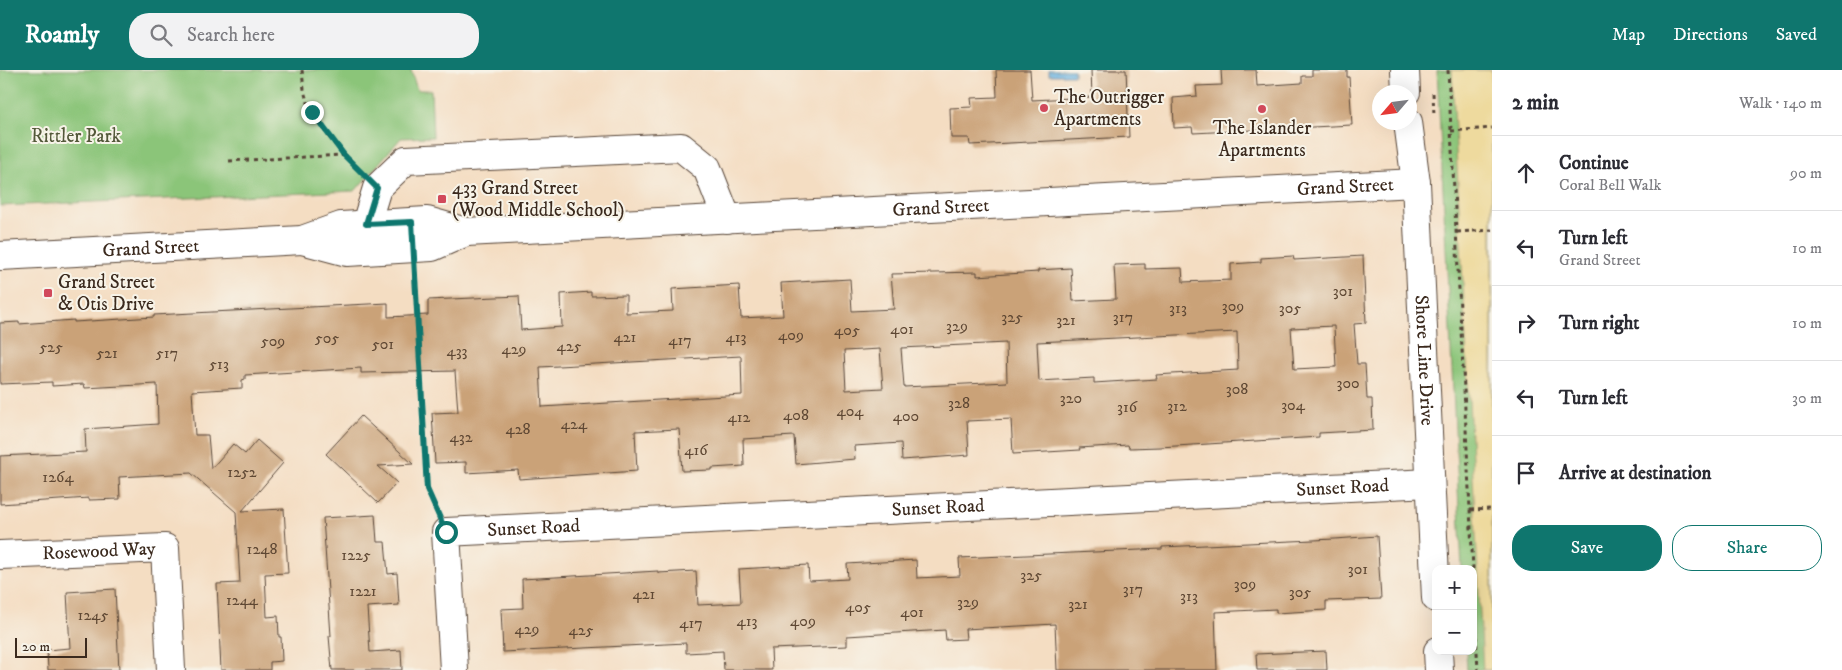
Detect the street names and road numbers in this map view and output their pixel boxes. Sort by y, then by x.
street label: Grand Street [1296,173,1394,201]
street label: Grand Street [892,194,990,221]
street label: Grand Street [102,234,200,262]
street label: Shore Line Drive [1410,294,1439,426]
street label: Sunset Road [1296,474,1390,501]
street label: Sunset Road [891,494,986,521]
street label: Sunset Road [487,514,581,541]
street label: Rosewood Way [42,537,157,565]

